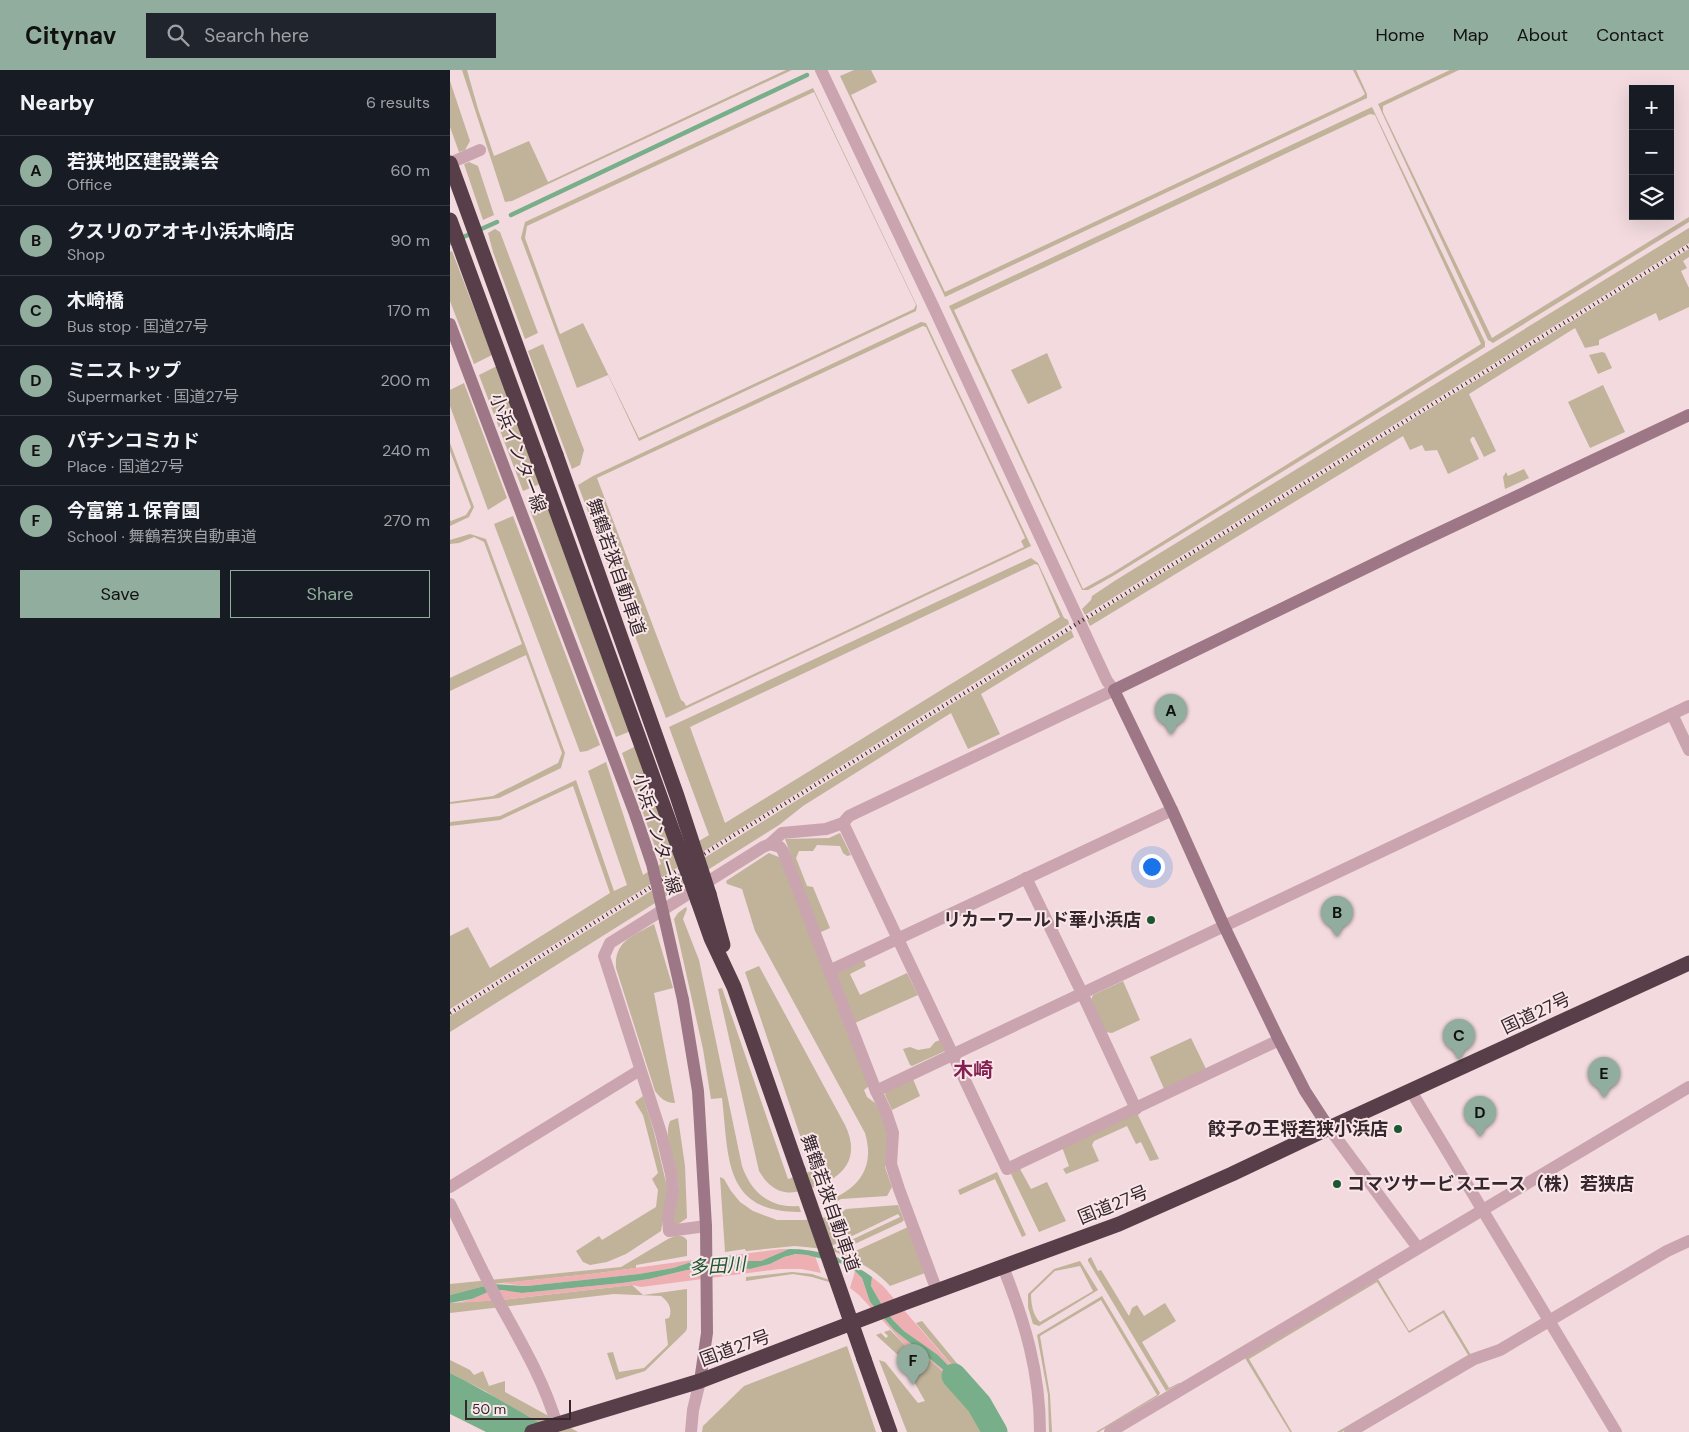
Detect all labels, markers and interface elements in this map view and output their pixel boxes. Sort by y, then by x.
search box [146,13,496,58]
text: Citynav [25,20,116,51]
icon: search [164,21,192,49]
text: Search here [204,23,309,48]
text: Home [1375,23,1425,47]
text: Map [1453,23,1489,47]
text: About [1517,23,1568,47]
text: Contact [1596,23,1664,47]
map controls [1629,85,1674,220]
button: + [1629,85,1674,130]
text: Nearby [20,89,94,117]
text: 6 results [366,92,430,113]
button: − [1629,130,1674,175]
text: 若狭地区建設業会 [67,149,219,174]
text: A [30,160,42,181]
text: 60 m [390,160,430,181]
text: Office [67,174,112,195]
button: layers [1629,175,1674,220]
text: クスリのアオキ小浜木崎店 [67,219,294,244]
text: B [31,230,41,251]
text: 90 m [390,230,430,251]
text: Shop [67,244,105,265]
text: 木崎橋 [67,288,124,313]
text: C [30,300,42,321]
text: 170 m [387,300,430,321]
text: Bus stop · 国道27号 [67,316,209,337]
text: ミニストップ [67,358,181,383]
text: D [30,370,42,391]
text: 200 m [381,370,430,391]
text: Supermarket · 国道27号 [67,386,239,407]
street label: 小浜インター線 [484,390,552,516]
text: パチンコミカド [67,428,200,453]
text: E [31,440,41,461]
text: 240 m [382,440,430,461]
text: Place · 国道27号 [67,456,184,477]
street label: 舞鶴若狭自動車道 [581,495,651,639]
text: 今富第１保育園 [67,498,200,523]
text: F [32,510,40,531]
text: 270 m [383,510,430,531]
text: School · 舞鶴若狭自動車道 [67,526,257,547]
button: Save [20,570,220,618]
button: Share [230,570,430,618]
pin: A [1155,694,1187,735]
street label: 小浜インター線 [627,770,687,898]
your location [1139,854,1165,880]
pin: B [1321,896,1353,937]
place label: リカーワールド華小浜店 [943,908,1141,932]
marker: リカーワールド華小浜店 [1145,914,1157,926]
street label: 国道27号 [1498,987,1574,1039]
pin: C [1443,1019,1475,1060]
district label: 木崎 [953,1057,993,1083]
pin: E [1588,1057,1620,1098]
pin: D [1464,1096,1496,1137]
place label: 餃子の王将若狭小浜店 [1207,1117,1388,1141]
marker: 餃子の王将若狭小浜店 [1392,1123,1404,1135]
street label: 舞鶴若狭自動車道 [795,1131,865,1275]
place label: コマツサービスエース（株）若狭店 [1347,1172,1634,1196]
marker: コマツサービスエース（株）若狭店 [1331,1178,1343,1190]
street label: 国道27号 [1074,1180,1152,1230]
water label: 多田川 [688,1251,748,1280]
street label: 国道27号 [696,1324,774,1372]
pin: F [897,1344,929,1385]
scale bar [465,1397,571,1420]
text: 50 m [472,1400,506,1418]

